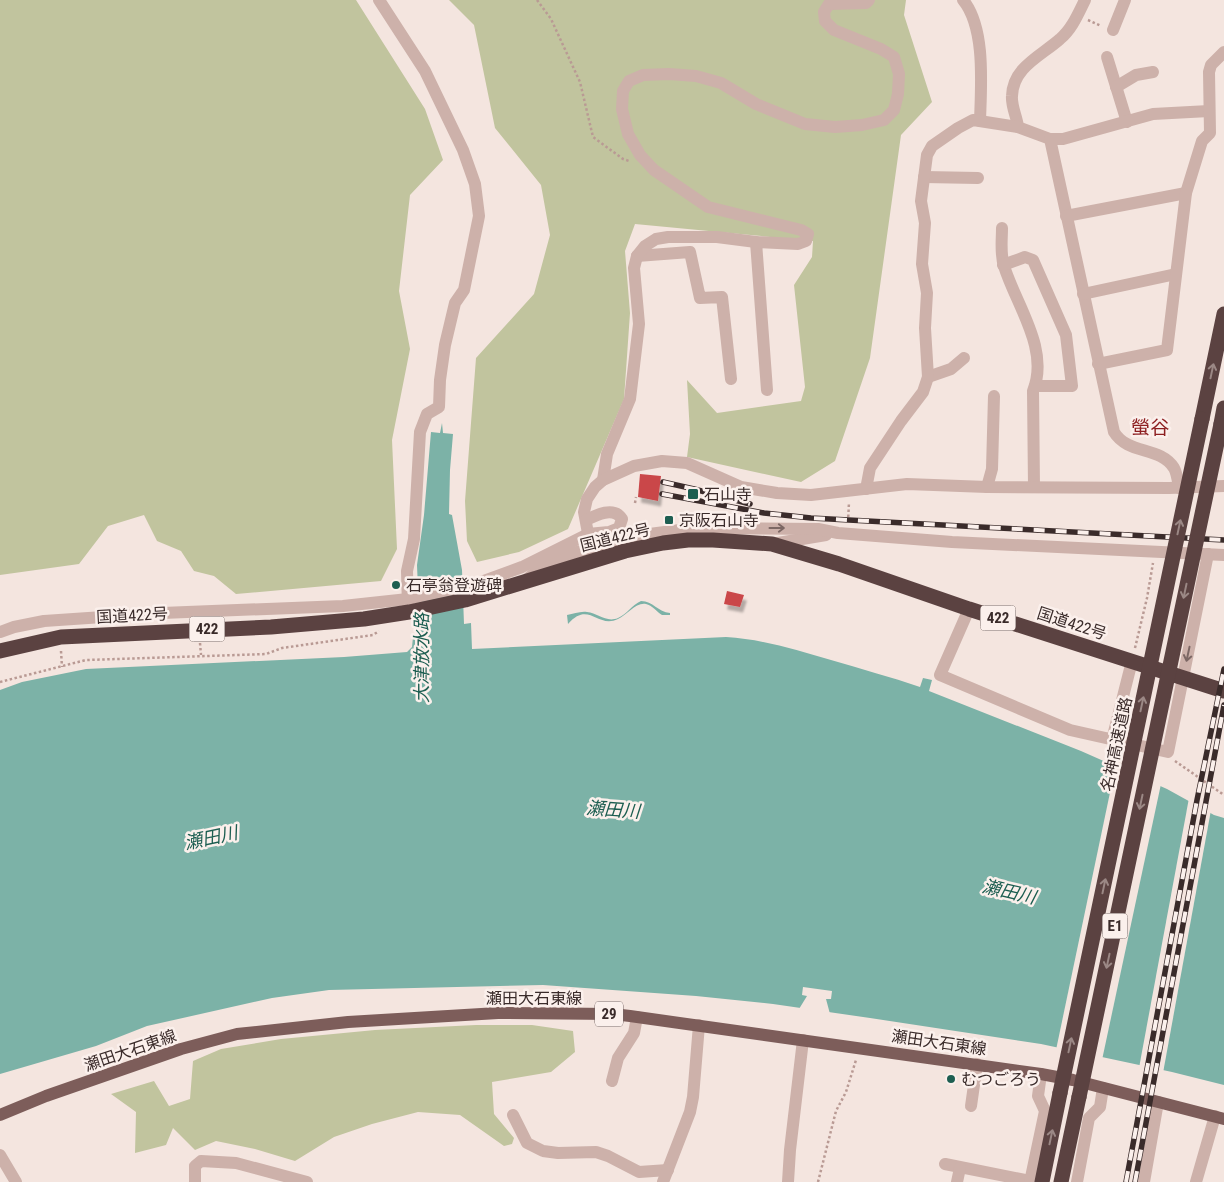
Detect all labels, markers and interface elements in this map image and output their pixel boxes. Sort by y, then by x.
one-way arrow [1208,364,1217,380]
district label: 螢谷 [1131,416,1169,439]
place label: 石山寺 [704,485,752,504]
marker: 石山寺 [686,487,700,501]
place label: 京阪石山寺 [679,511,759,530]
marker: 京阪石山寺 [663,514,675,526]
street label: 国道422号 [578,520,652,555]
one-way arrow [1175,520,1184,536]
one-way arrow [769,523,785,533]
place label: 石亭翁登遊碑 [406,576,502,595]
marker: 石亭翁登遊碑 [390,579,402,591]
one-way arrow [1180,583,1190,599]
street label: 国道422号 [1035,603,1109,644]
street label: 国道422号 [96,604,168,627]
road number: 422 [980,606,1016,630]
water label: 大津放水路 [411,611,432,703]
road number: 422 [190,616,224,642]
one-way arrow [1183,645,1192,661]
street label: 名神高速道路 [1097,695,1136,793]
one-way arrow [1138,696,1148,712]
one-way arrow [1136,794,1145,810]
water label: 瀬田川 [585,797,643,822]
water label: 瀬田川 [182,821,241,853]
water label: 瀬田川 [980,875,1040,908]
one-way arrow [1100,878,1109,894]
road number: E1 [1102,914,1128,938]
one-way arrow [1103,953,1112,969]
street label: 瀬田大石東線 [486,989,582,1008]
road number: 29 [595,1002,623,1026]
street label: 瀬田大石東線 [82,1026,179,1075]
street label: 瀬田大石東線 [890,1026,988,1059]
one-way arrow [1066,1037,1075,1053]
place label: むつごろう [961,1070,1041,1089]
marker: むつごろう [945,1073,957,1085]
one-way arrow [1047,1130,1056,1146]

